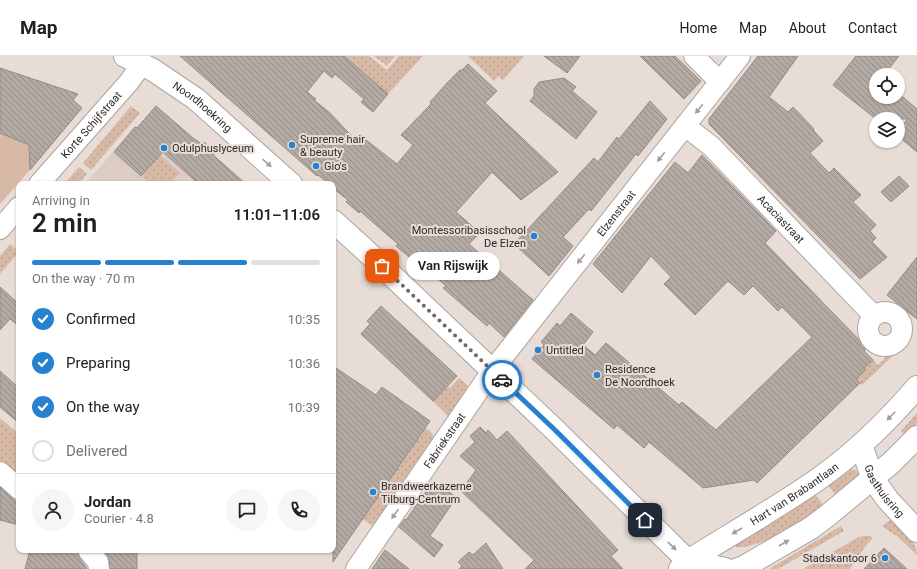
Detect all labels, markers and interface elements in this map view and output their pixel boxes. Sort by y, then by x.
text: Map [20,16,58,39]
text: Home [679,20,717,36]
text: Map [739,20,767,36]
text: About [789,20,826,36]
text: Contact [848,20,897,36]
map controls [869,68,905,148]
button: locate [869,68,905,104]
street label: Noordhoekring [170,79,235,135]
street label: Korte Schijfstraat [58,88,125,161]
one-way arrow [695,103,704,114]
button: layers [869,112,905,148]
place label: Supreme hair & beauty [300,133,365,159]
marker: Supreme hair & beauty [287,140,297,150]
place label: Odulphuslyceum [172,142,254,155]
marker: Odulphuslyceum [159,143,169,153]
one-way arrow [657,151,665,162]
one-way arrow [262,159,273,168]
place label: Gio's [324,160,347,173]
marker: Gio's [311,161,321,171]
street label: Elzenstraat [594,187,638,239]
street label: Acaciastraat [755,192,807,246]
text: Arriving in [32,193,90,208]
text: 11:01–11:06 [234,206,320,224]
text: 2 min [32,208,97,238]
place label: Montessoribasisschool De Elzen [412,224,526,250]
marker: Montessoribasisschool De Elzen [529,231,539,241]
pin [365,249,399,283]
callout: Van Rijswijk [406,252,500,280]
one-way arrow [576,253,585,264]
icon: bag [371,255,393,277]
text: Van Rijswijk [418,258,488,273]
text: On the way · 70 m [32,271,135,286]
icon: check [32,308,54,330]
text: Confirmed [66,310,136,328]
text: 10:35 [288,312,320,327]
place label: Untitled [546,344,584,357]
marker: Untitled [533,345,543,355]
icon: check [32,352,54,374]
text: Preparing [66,354,130,372]
text: 10:36 [288,356,320,371]
courier [482,360,522,400]
place label: Residence De Noordhoek [605,363,675,389]
icon: car [491,369,513,391]
marker: Residence De Noordhoek [592,370,602,380]
icon: check [32,396,54,418]
text: On the way [66,398,140,416]
text: 10:39 [288,400,320,415]
street label: Fabriekstraat [421,410,468,471]
one-way arrow [886,411,896,421]
text: Delivered [66,442,128,460]
street label: Hart van Brabantlaan [748,460,841,528]
street label: Gasthuisring [862,463,907,520]
place label: Brandweerkazerne Tilburg-Centrum [381,480,472,506]
marker: Brandweerkazerne Tilburg-Centrum [368,487,378,497]
button: person [32,489,74,531]
button: chat [226,489,268,531]
button: phone [278,489,320,531]
text: Jordan [84,493,131,511]
pin [628,503,662,537]
one-way arrow [391,508,399,519]
icon: home [634,509,656,531]
text: Courier · 4.8 [84,511,154,526]
one-way arrow [731,528,743,535]
one-way arrow [778,540,790,547]
one-way arrow [667,541,677,550]
place label: Stadskantoor 6 [803,552,877,565]
marker: Stadskantoor 6 [880,553,890,563]

